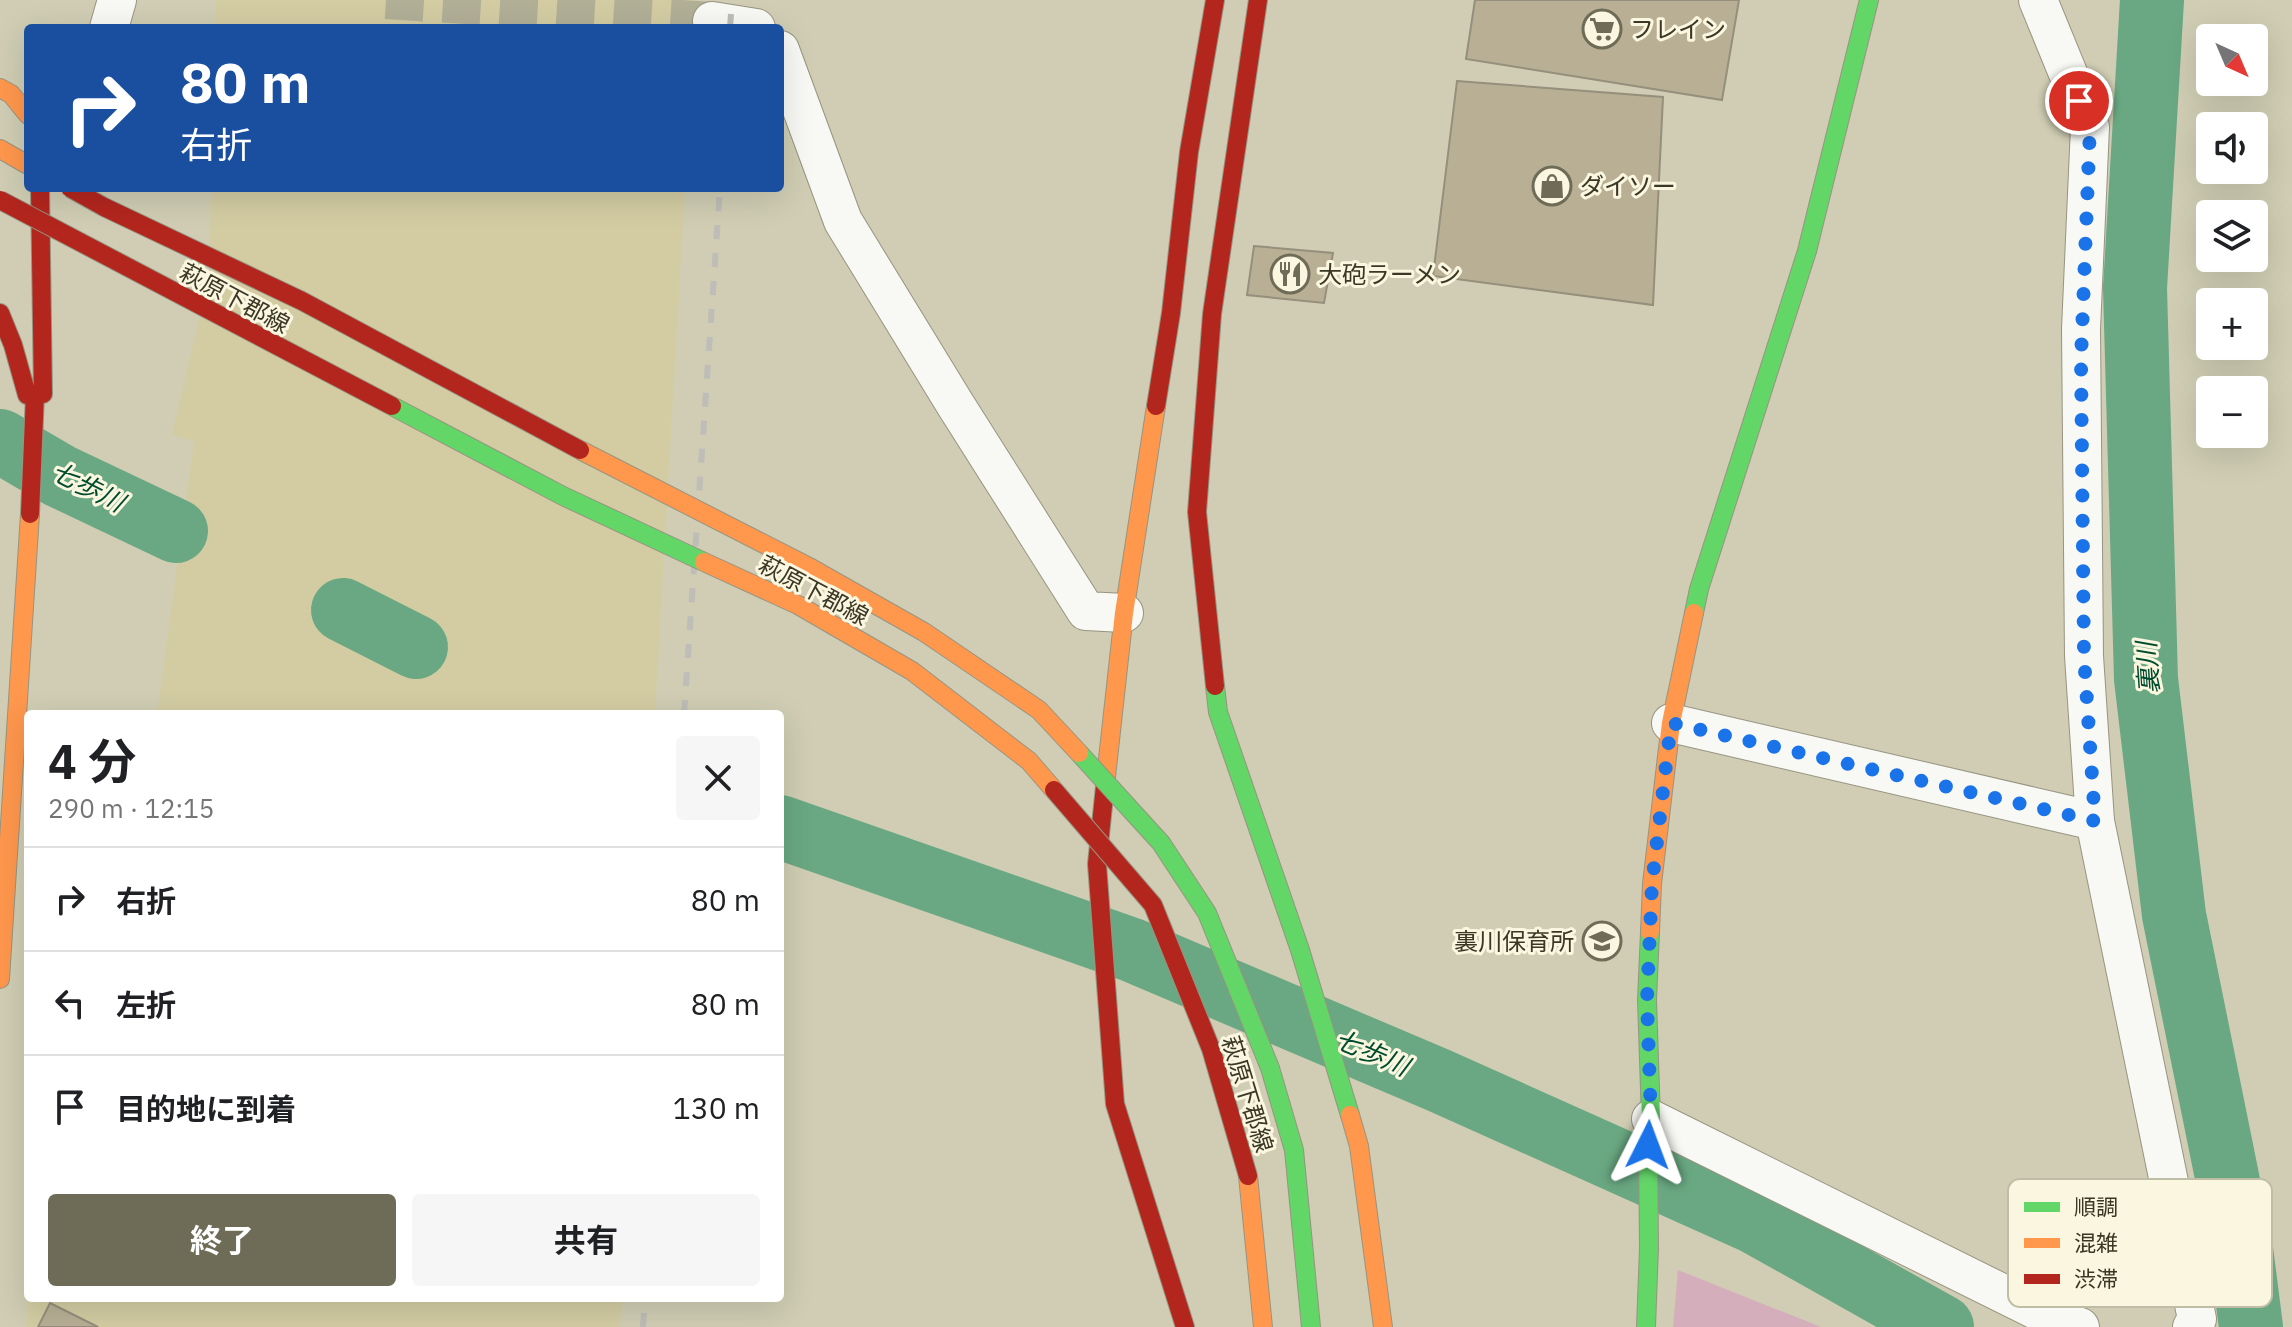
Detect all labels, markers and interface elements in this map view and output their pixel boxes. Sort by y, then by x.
supermarket icon: フレイン [1581,8,1623,50]
place label: フレイン [1630,13,1726,45]
north arrow [2196,24,2268,96]
map controls [2196,24,2268,448]
text: 80 m [180,46,310,118]
icon: right [48,56,152,160]
pin [2045,67,2113,135]
icon: arrive [2057,79,2101,123]
button: sound [2196,112,2268,184]
text: 右折 [180,121,252,168]
shop icon: ダイソー [1531,165,1573,207]
place label: ダイソー [1580,170,1676,202]
button: layers [2196,200,2268,272]
restaurant icon: 大砲ラーメン [1269,253,1311,295]
street label: 萩原下郡線 [175,256,295,340]
place label: 大砲ラーメン [1318,258,1461,290]
button: + [2196,288,2268,360]
button: − [2196,376,2268,448]
water label: 七歩川 [46,453,133,520]
street label: 萩原下郡線 [754,548,874,632]
water label: 裏川 [2128,638,2166,695]
text: 4 分 [48,730,136,792]
button: close [676,736,760,820]
text: 290 m · 12:15 [48,791,214,825]
icon: right [48,877,92,921]
text: 80 m [691,880,760,919]
text: 右折 [116,881,176,920]
school or university icon: 裏川保育所 [1581,920,1623,962]
place label: 裏川保育所 [1454,925,1574,957]
icon: left [48,981,92,1025]
text: 80 m [691,984,760,1023]
text: 左折 [116,985,176,1024]
water label: 七歩川 [1329,1021,1417,1084]
street label: 萩原下郡線 [1215,1032,1281,1156]
icon: arrive [48,1085,92,1129]
text: 130 m [673,1088,760,1127]
text: 目的地に到着 [116,1089,296,1128]
position arrow [1606,1103,1690,1187]
legend [2008,1179,2272,1307]
text: 順調 [2074,1192,2118,1221]
button: 終了 [48,1194,396,1286]
button: 共有 [412,1194,760,1286]
text: 混雑 [2074,1228,2118,1257]
text: 渋滞 [2074,1264,2118,1293]

